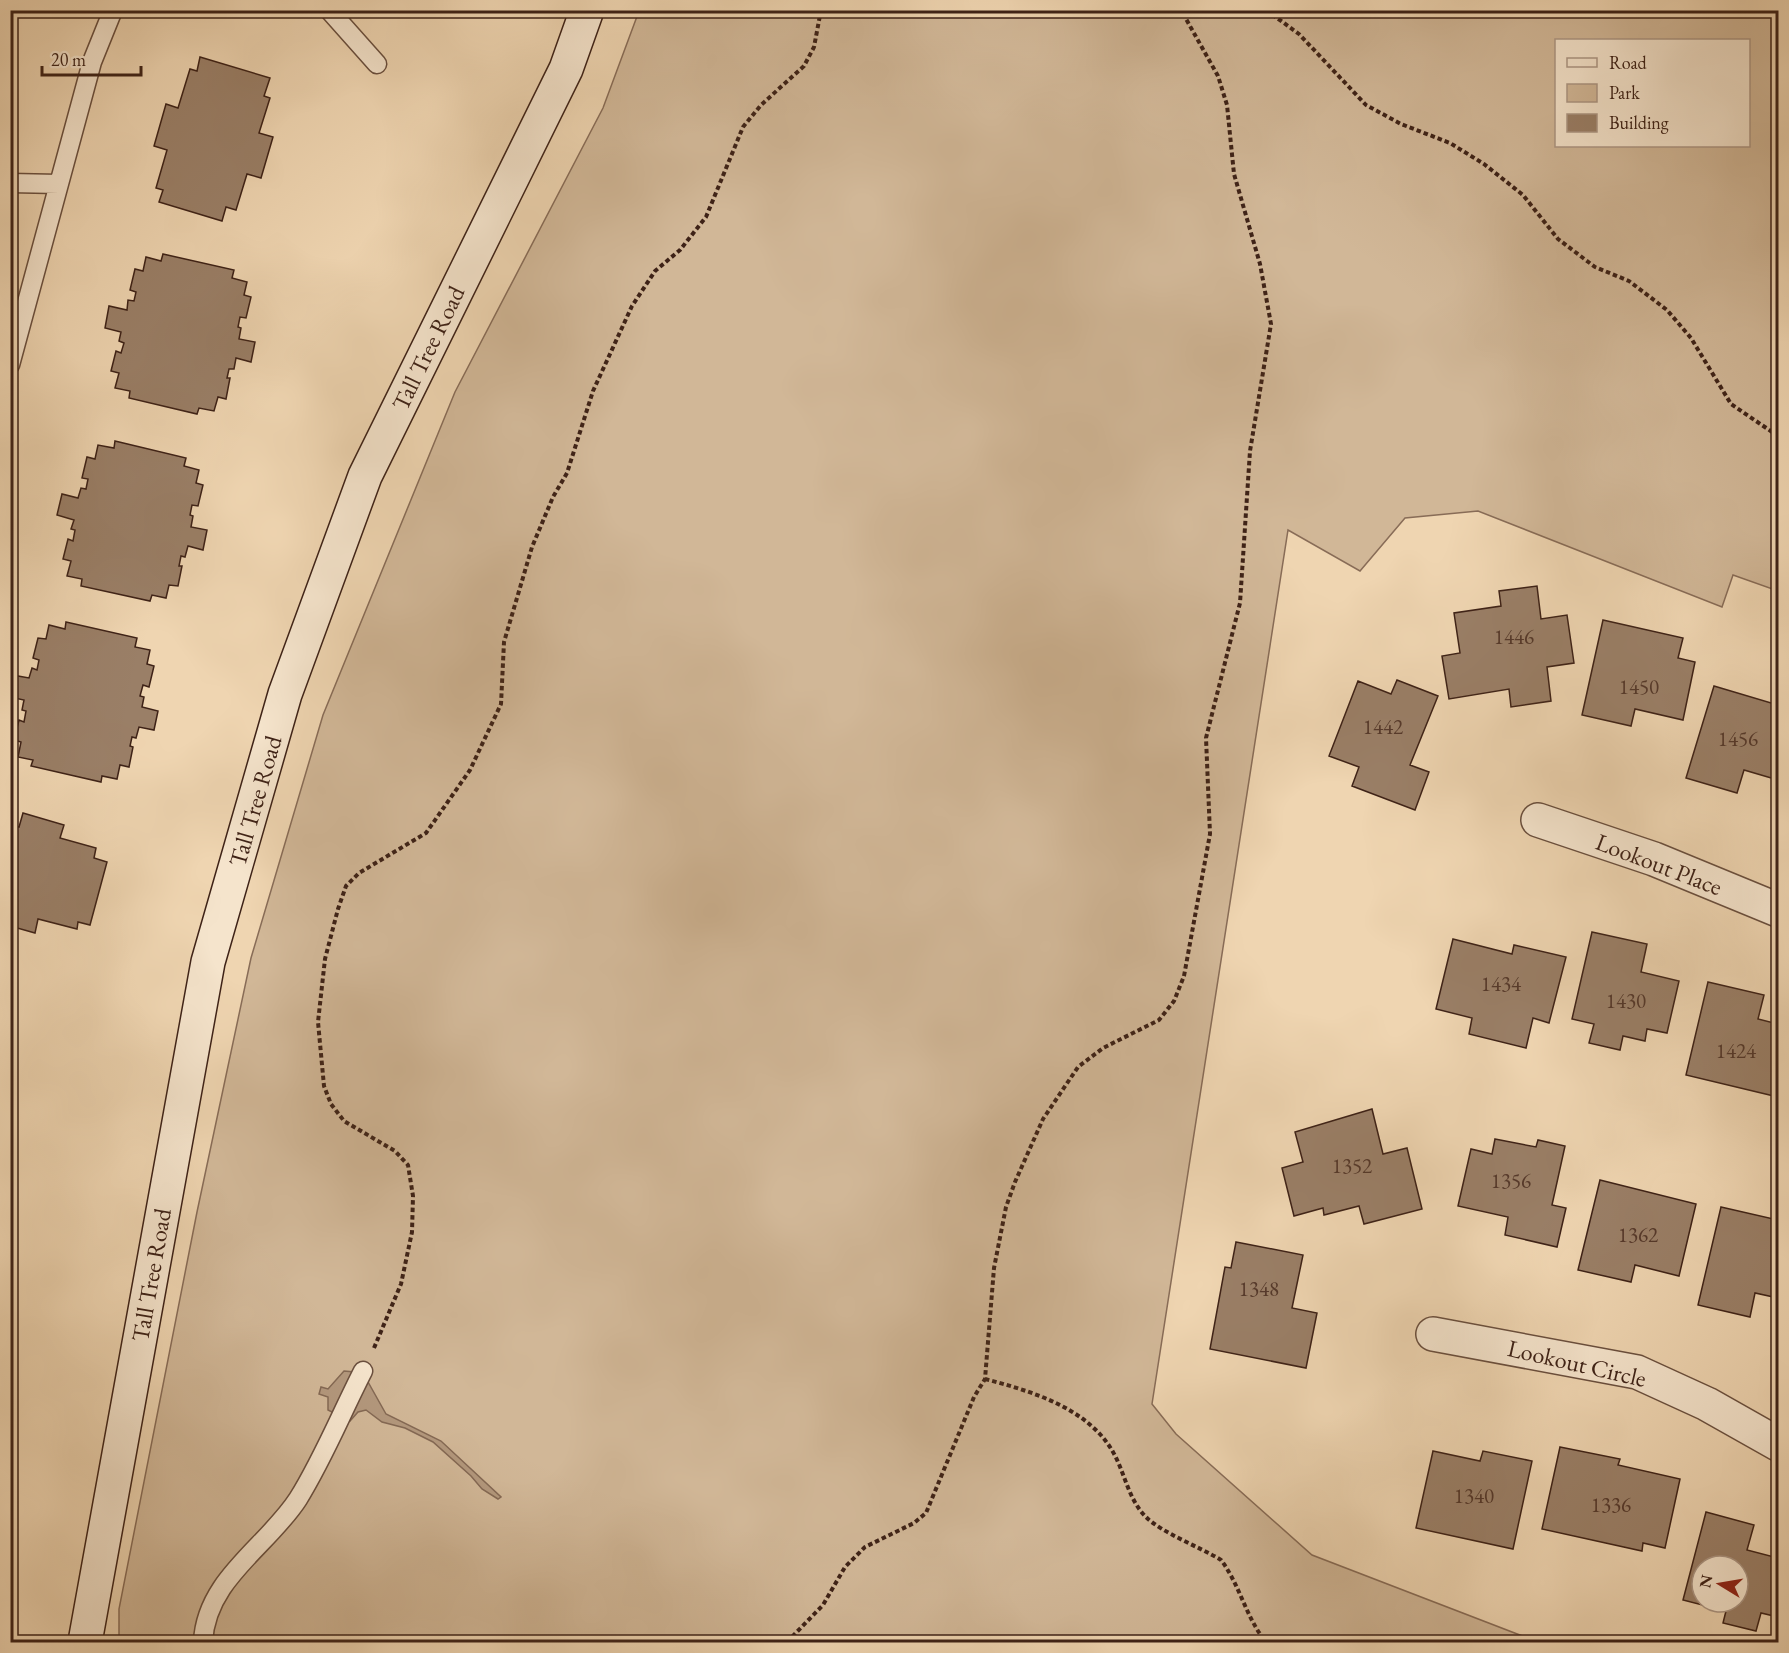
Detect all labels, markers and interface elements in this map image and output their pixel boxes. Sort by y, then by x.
scale bar [42,39,141,77]
legend [1555,39,1750,147]
text: 20 m [51,48,86,71]
text: Road [1609,51,1648,74]
text: Park [1609,81,1640,104]
text: Building [1609,111,1669,134]
street label: Tall Tree Road [385,280,472,415]
house number: 1446 [1494,623,1534,650]
house number: 1450 [1619,673,1659,700]
house number: 1442 [1363,713,1403,740]
house number: 1456 [1718,725,1758,752]
street label: Tall Tree Road [222,731,289,870]
street label: Lookout Place [1591,826,1727,902]
house number: 1434 [1481,970,1522,997]
house number: 1430 [1606,987,1646,1014]
house number: 1424 [1716,1037,1757,1064]
house number: 1352 [1332,1152,1372,1179]
house number: 1356 [1491,1167,1531,1194]
street label: Tall Tree Road [124,1205,178,1344]
house number: 1362 [1618,1221,1658,1248]
house number: 1348 [1239,1275,1279,1302]
street label: Lookout Circle [1505,1332,1649,1394]
house number: 1340 [1454,1482,1494,1509]
house number: 1336 [1591,1491,1631,1518]
north arrow [1690,1554,1750,1614]
text: N [1694,1573,1717,1590]

